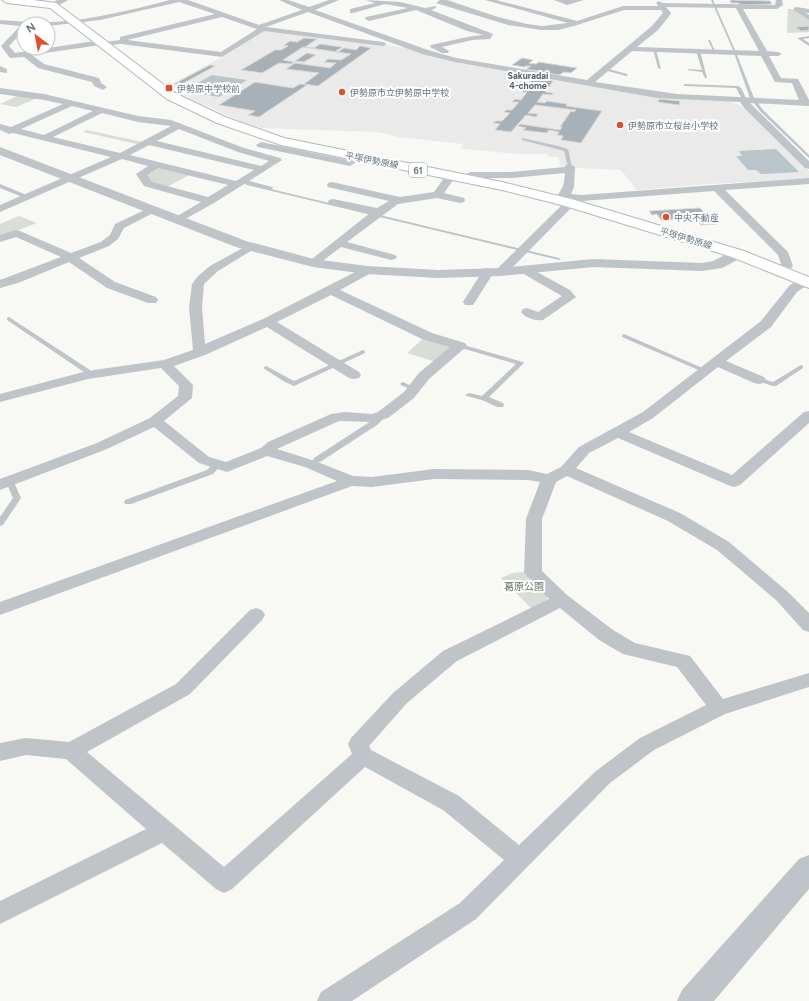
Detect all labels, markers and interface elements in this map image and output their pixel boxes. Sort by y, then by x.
north arrow [16,16,56,56]
text: N [24,20,38,36]
district label: Sakuradai 4-chome [508,70,548,91]
marker: 伊勢原中学校前 [164,83,174,93]
place label: 伊勢原中学校前 [176,83,240,94]
marker: 伊勢原市立伊勢原中学校 [337,87,347,97]
place label: 伊勢原市立伊勢原中学校 [349,87,449,98]
marker: 伊勢原市立桜台小学校 [615,120,625,130]
place label: 伊勢原市立桜台小学校 [627,120,718,131]
street label: 平塚伊勢原線 [344,149,401,171]
road number: 61 [409,163,427,177]
marker: 中央不動産 [661,212,671,222]
place label: 中央不動産 [674,212,719,223]
street label: 平塚伊勢原線 [659,225,714,251]
park label: 葛原公園 [504,580,544,593]

